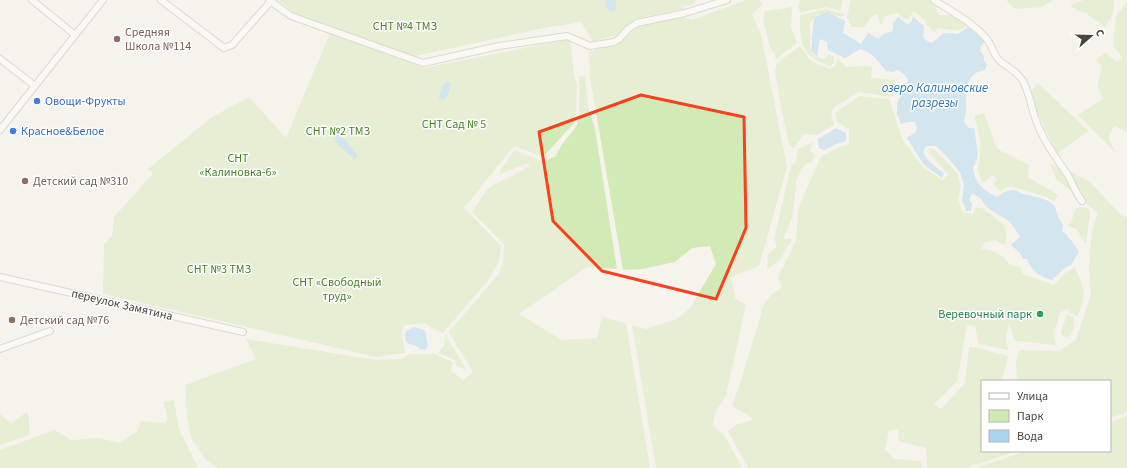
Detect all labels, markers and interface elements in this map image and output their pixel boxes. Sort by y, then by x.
north arrow [1071,16,1111,56]
park label: СНТ №4 ТМЗ [373,18,438,35]
place label: Средняя Школа №114 [125,24,191,55]
text: С [1092,27,1108,39]
marker: Средняя Школа №114 [112,34,122,44]
water label: озеро Калиновские разрезы [882,79,988,112]
place label: Овощи-Фрукты [45,93,126,110]
marker: Овощи-Фрукты [32,96,42,106]
park label: СНТ Сад № 5 [422,116,486,133]
place label: Красное&Белое [21,123,104,140]
park label: СНТ №2 ТМЗ [306,123,371,140]
marker: Красное&Белое [8,126,18,136]
park label: СНТ «Калиновка-6» [199,150,277,181]
place label: Детский сад №310 [33,173,128,190]
marker: Детский сад №310 [20,176,30,186]
park label: СНТ №3 ТМЗ [187,261,252,278]
park label: СНТ «Свободный труд» [292,274,382,305]
street label: переулок Замятина [70,285,174,325]
place label: Веревочный парк [938,306,1032,323]
marker: Веревочный парк [1035,309,1045,319]
place label: Детский сад №76 [20,312,109,329]
marker: Детский сад №76 [7,315,17,325]
legend [981,380,1111,452]
text: Улица [1017,388,1048,405]
text: Парк [1017,408,1043,425]
text: Вода [1017,428,1043,445]

